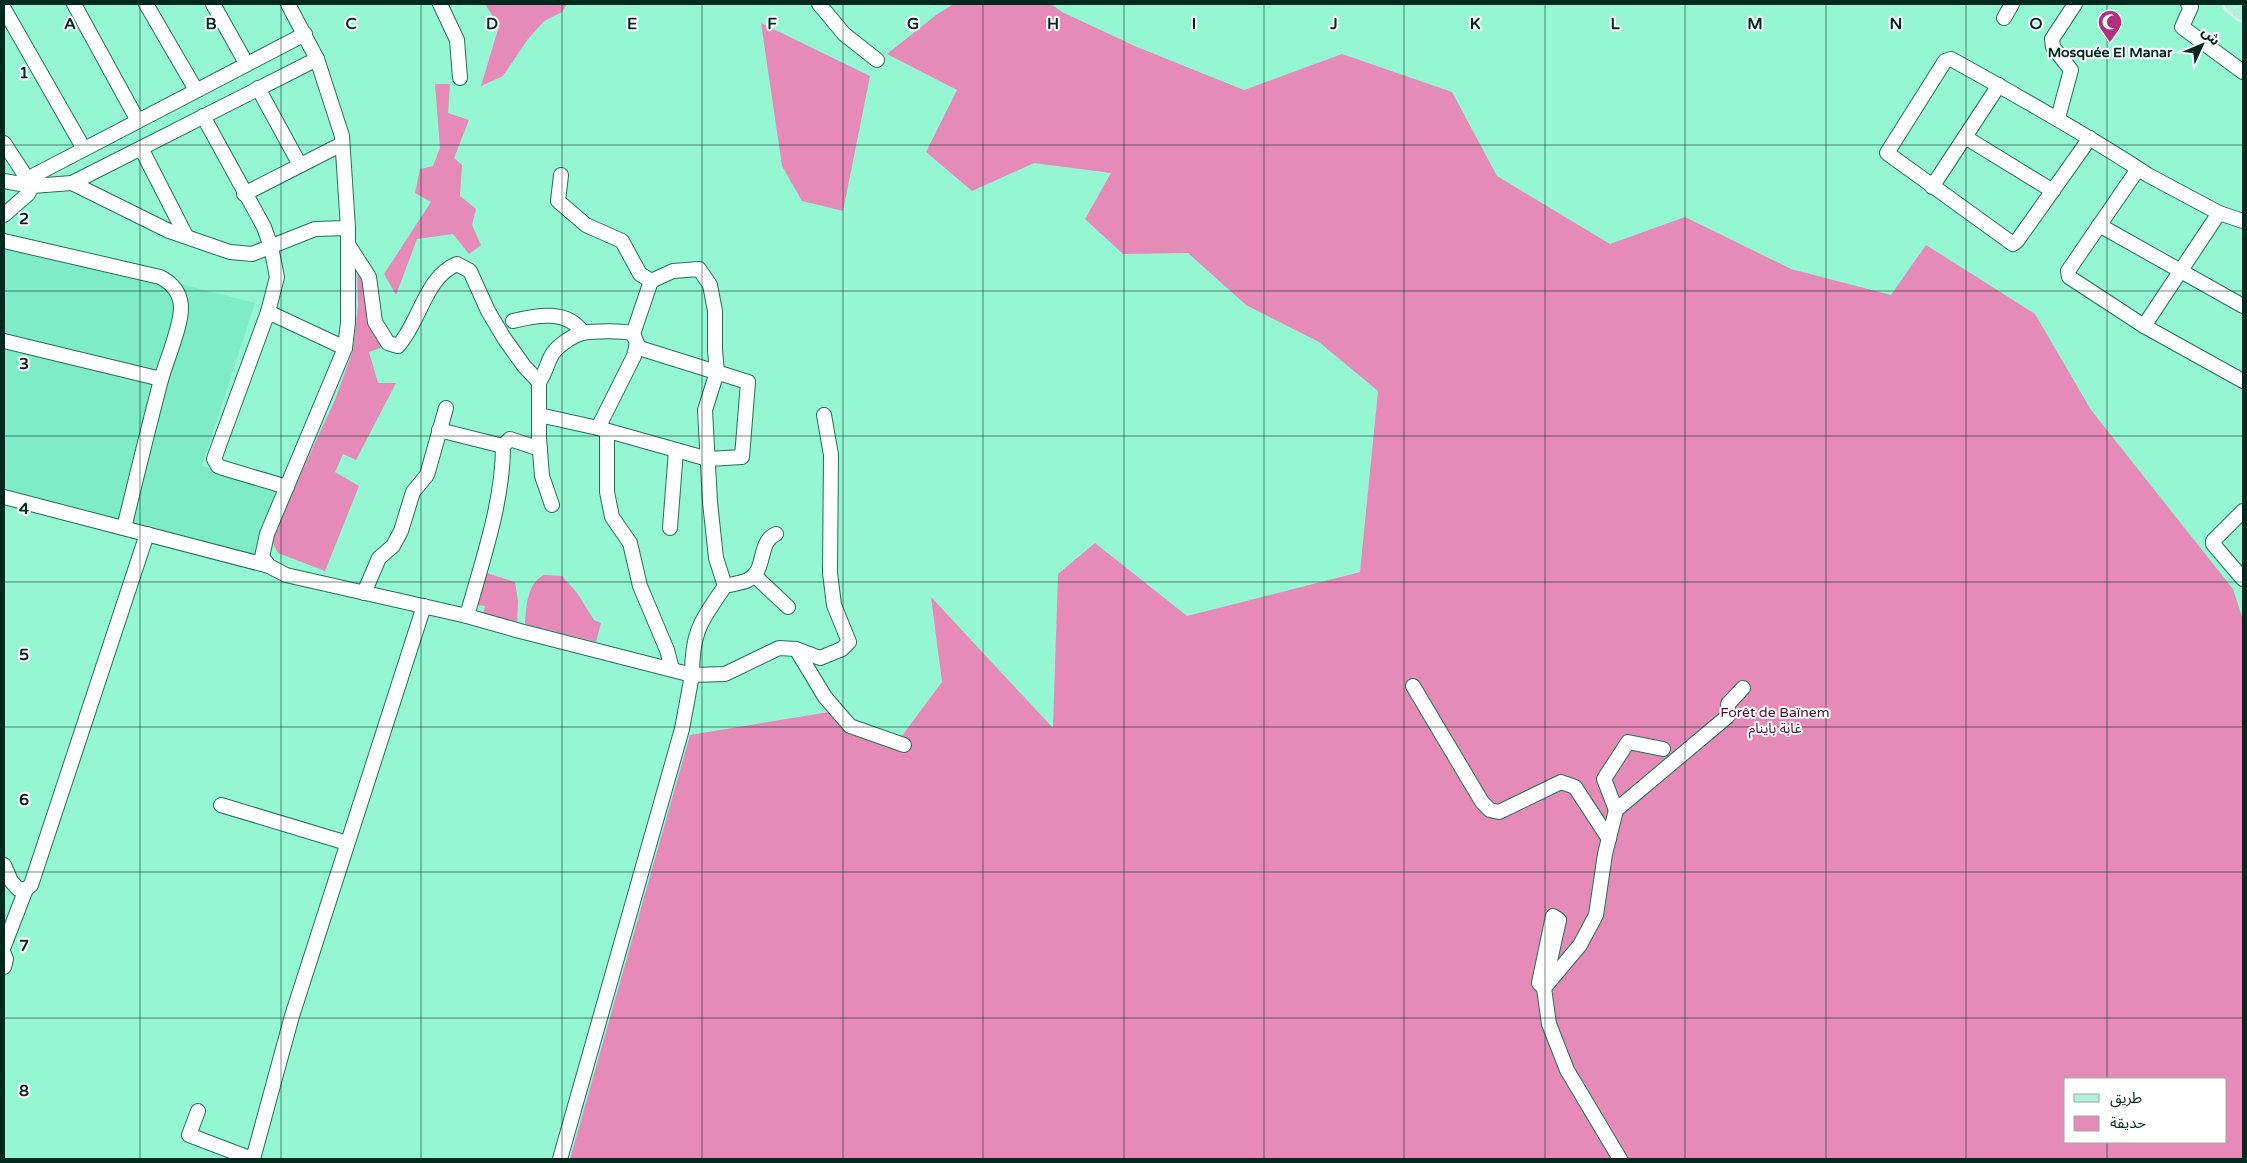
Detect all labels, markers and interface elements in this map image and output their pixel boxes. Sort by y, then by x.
mosque icon: Mosquée El Manar [2097,9,2123,43]
text: A [64,14,76,34]
text: B [205,14,217,34]
text: C [345,14,357,34]
text: D [486,14,498,34]
text: E [627,14,637,34]
text: F [767,14,777,34]
text: G [907,14,919,34]
text: H [1047,14,1059,34]
text: I [1192,14,1196,34]
text: J [1329,14,1338,34]
text: K [1470,14,1481,34]
text: L [1610,14,1620,34]
text: M [1747,14,1763,34]
text: N [1890,14,1902,34]
text: O [2030,14,2043,34]
north arrow [2177,20,2227,70]
text: ش [2198,24,2224,49]
place label: Mosquée El Manar [2048,44,2173,61]
text: 1 [19,63,29,83]
text: 2 [19,209,29,229]
text: 3 [19,354,29,374]
text: 4 [19,499,29,519]
text: 5 [19,645,29,665]
park label: Forêt de Baïnem غابة باينام [1720,704,1830,739]
text: 6 [19,790,29,810]
text: 7 [19,936,29,956]
legend [2064,1078,2227,1143]
text: 8 [19,1081,29,1101]
text: طريق [2110,1089,2142,1108]
text: حديقة [2110,1114,2146,1132]

